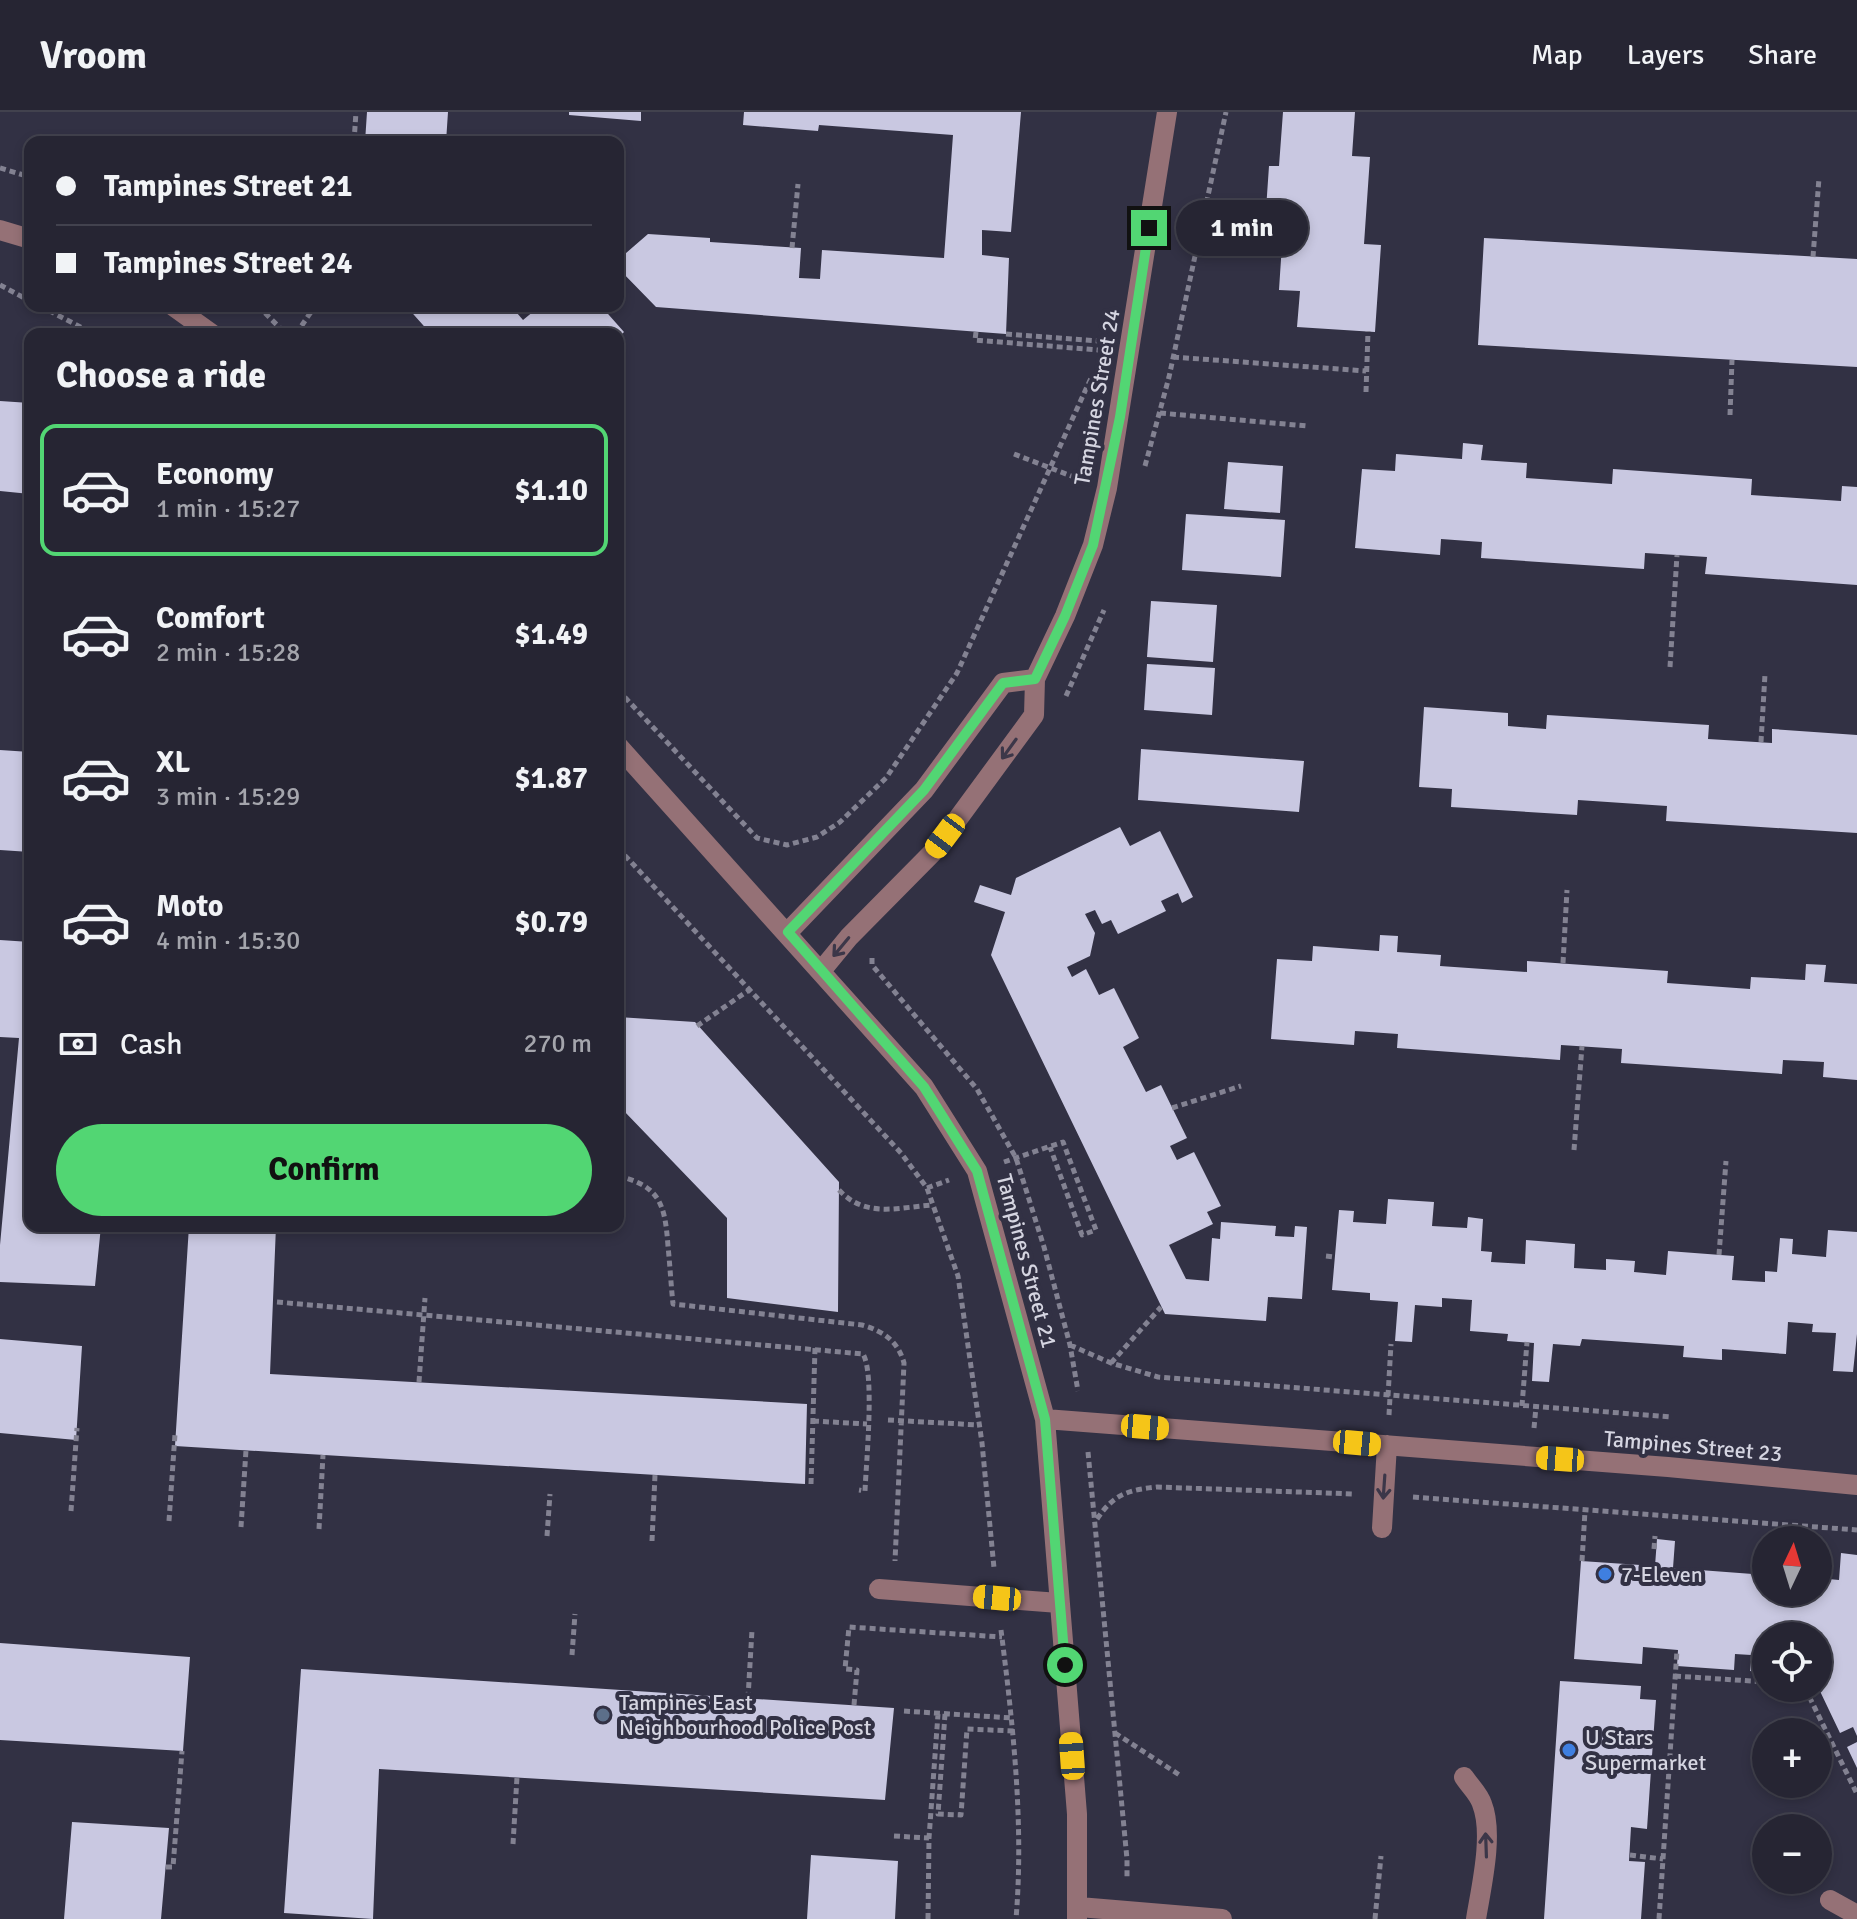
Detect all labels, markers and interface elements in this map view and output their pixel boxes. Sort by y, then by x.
text: Vroom [40,32,147,79]
text: Map [1531,38,1583,72]
text: Layers [1627,38,1704,72]
text: Share [1748,38,1817,72]
text: Tampines Street 21 [104,168,353,205]
callout: 1 min [1177,200,1309,256]
route end [1131,210,1167,246]
text: 1 min [1211,212,1273,244]
text: Tampines Street 24 [104,245,353,282]
street label: Tampines Street 24 [1068,306,1126,487]
text: Choose a ride [56,353,266,398]
icon: car [60,454,132,526]
text: Economy [156,456,273,493]
text: $1.10 [515,472,588,509]
text: 1 min · 15:27 [156,493,300,525]
icon: car [60,598,132,670]
text: Comfort [156,600,265,637]
text: $1.49 [515,616,588,653]
text: 2 min · 15:28 [156,637,300,669]
one-way arrow [1000,738,1017,760]
icon: car [60,742,132,814]
text: XL [156,744,190,781]
text: $1.87 [515,760,588,797]
text: 3 min · 15:29 [156,781,300,813]
car [921,810,969,862]
icon: car [60,886,132,958]
text: Moto [156,888,223,925]
text: $0.79 [515,904,588,941]
text: 4 min · 15:30 [156,925,300,957]
one-way arrow [832,936,850,957]
icon: cash [56,1022,100,1066]
text: Cash [120,1026,183,1063]
text: 270 m [523,1028,592,1060]
button: Confirm [56,1124,592,1216]
street label: Tampines Street 21 [991,1171,1063,1351]
car [1120,1413,1170,1441]
street label: Tampines Street 23 [1603,1425,1783,1467]
car [1332,1429,1382,1457]
car [1535,1445,1585,1473]
one-way arrow [1376,1473,1391,1500]
north arrow [1752,1526,1832,1606]
map controls [1752,1526,1832,1894]
place label: 7-Eleven [1621,1561,1703,1588]
marker: 7-Eleven [1596,1565,1614,1583]
car [972,1584,1022,1612]
button: locate [1752,1622,1832,1702]
route start [1047,1647,1083,1683]
place label: Tampines East Neighbourhood Police Post [619,1689,872,1741]
marker: Tampines East Neighbourhood Police Post [594,1706,612,1724]
button: + [1752,1718,1832,1798]
place label: U Stars Supermarket [1585,1724,1706,1776]
car [1058,1731,1086,1781]
marker: U Stars Supermarket [1560,1741,1578,1759]
button: − [1752,1814,1832,1894]
one-way arrow [1478,1832,1493,1859]

